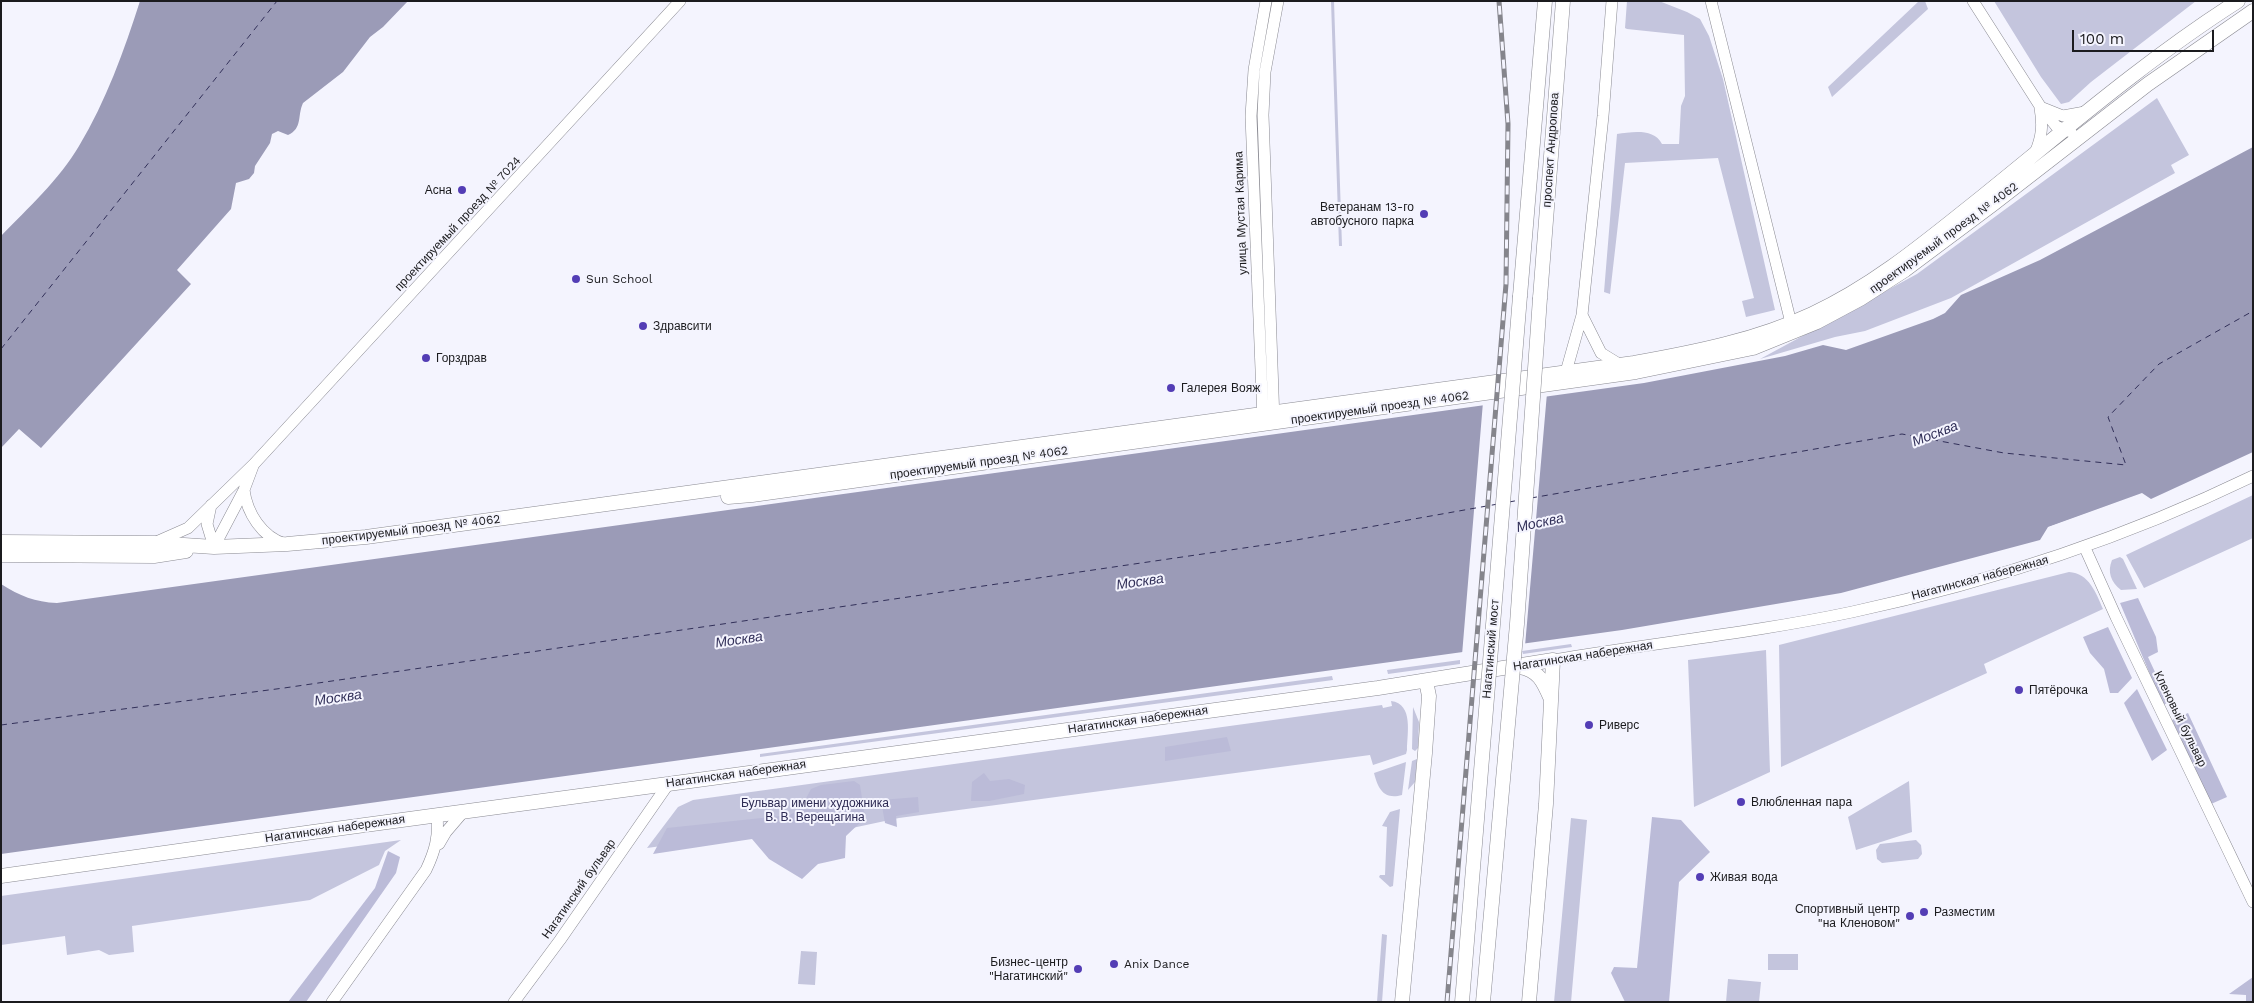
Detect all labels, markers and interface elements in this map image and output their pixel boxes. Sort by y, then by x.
scale bar [2074,20,2216,52]
text: 100 m [2080,30,2124,48]
street label: проспект Андропова [1540,92,1562,208]
street label: улица Мустая Карима [1232,151,1250,275]
street label: проектируемый проезд № 7024 [392,154,524,294]
street label: проектируемый проезд № 4062 [1867,179,2021,297]
place label: Асна [425,183,452,197]
marker: Асна [456,184,468,196]
place label: Ветеранам 13-го автобусного парка [1310,200,1414,228]
marker: Ветеранам 13-го автобусного парка [1418,208,1430,220]
place label: Sun School [586,272,652,286]
marker: Sun School [570,273,582,285]
place label: Здравсити [653,319,712,333]
marker: Здравсити [637,320,649,332]
place label: Горздрав [436,351,487,365]
marker: Горздрав [420,352,432,364]
place label: Галерея Вояж [1181,381,1260,395]
marker: Галерея Вояж [1165,382,1177,394]
street label: проектируемый проезд № 4062 [1290,388,1470,428]
water label: Москва [1910,418,1960,450]
street label: проектируемый проезд № 4062 [889,443,1069,483]
water label: Москва [1515,510,1565,536]
street label: проектируемый проезд № 4062 [321,512,501,548]
street label: Нагатинская набережная [1910,553,2050,603]
water label: Москва [1115,570,1165,594]
street label: Нагатинский мост [1479,599,1503,699]
water label: Москва [714,628,764,652]
street label: Нагатинская набережная [1512,638,1654,674]
street label: Кленовый бульвар [2151,669,2209,769]
place label: Пятёрочка [2029,683,2088,697]
marker: Пятёрочка [2013,684,2025,696]
water label: Москва [313,686,363,710]
street label: Нагатинская набережная [1067,703,1209,737]
place label: Риверс [1599,718,1639,732]
marker: Риверс [1583,719,1595,731]
street label: Нагатинская набережная [665,757,807,791]
place label: Влюбленная пара [1751,795,1852,809]
park label: Бульвар имени художника В. В. Верещагина [741,796,889,824]
marker: Влюбленная пара [1735,796,1747,808]
street label: Нагатинская набережная [264,812,406,846]
street label: Нагатинский бульвар [539,836,619,942]
place label: Живая вода [1710,870,1778,884]
marker: Живая вода [1694,871,1706,883]
place label: Спортивный центр "на Кленовом" [1795,902,1900,930]
place label: Разместим [1934,905,1995,919]
marker: Разместим [1918,906,1930,918]
marker: Спортивный центр "на Кленовом" [1904,910,1916,922]
place label: Бизнес-центр "Нагатинский" [989,955,1068,983]
place label: Anix Dance [1124,957,1190,971]
marker: Anix Dance [1108,958,1120,970]
marker: Бизнес-центр "Нагатинский" [1072,963,1084,975]

